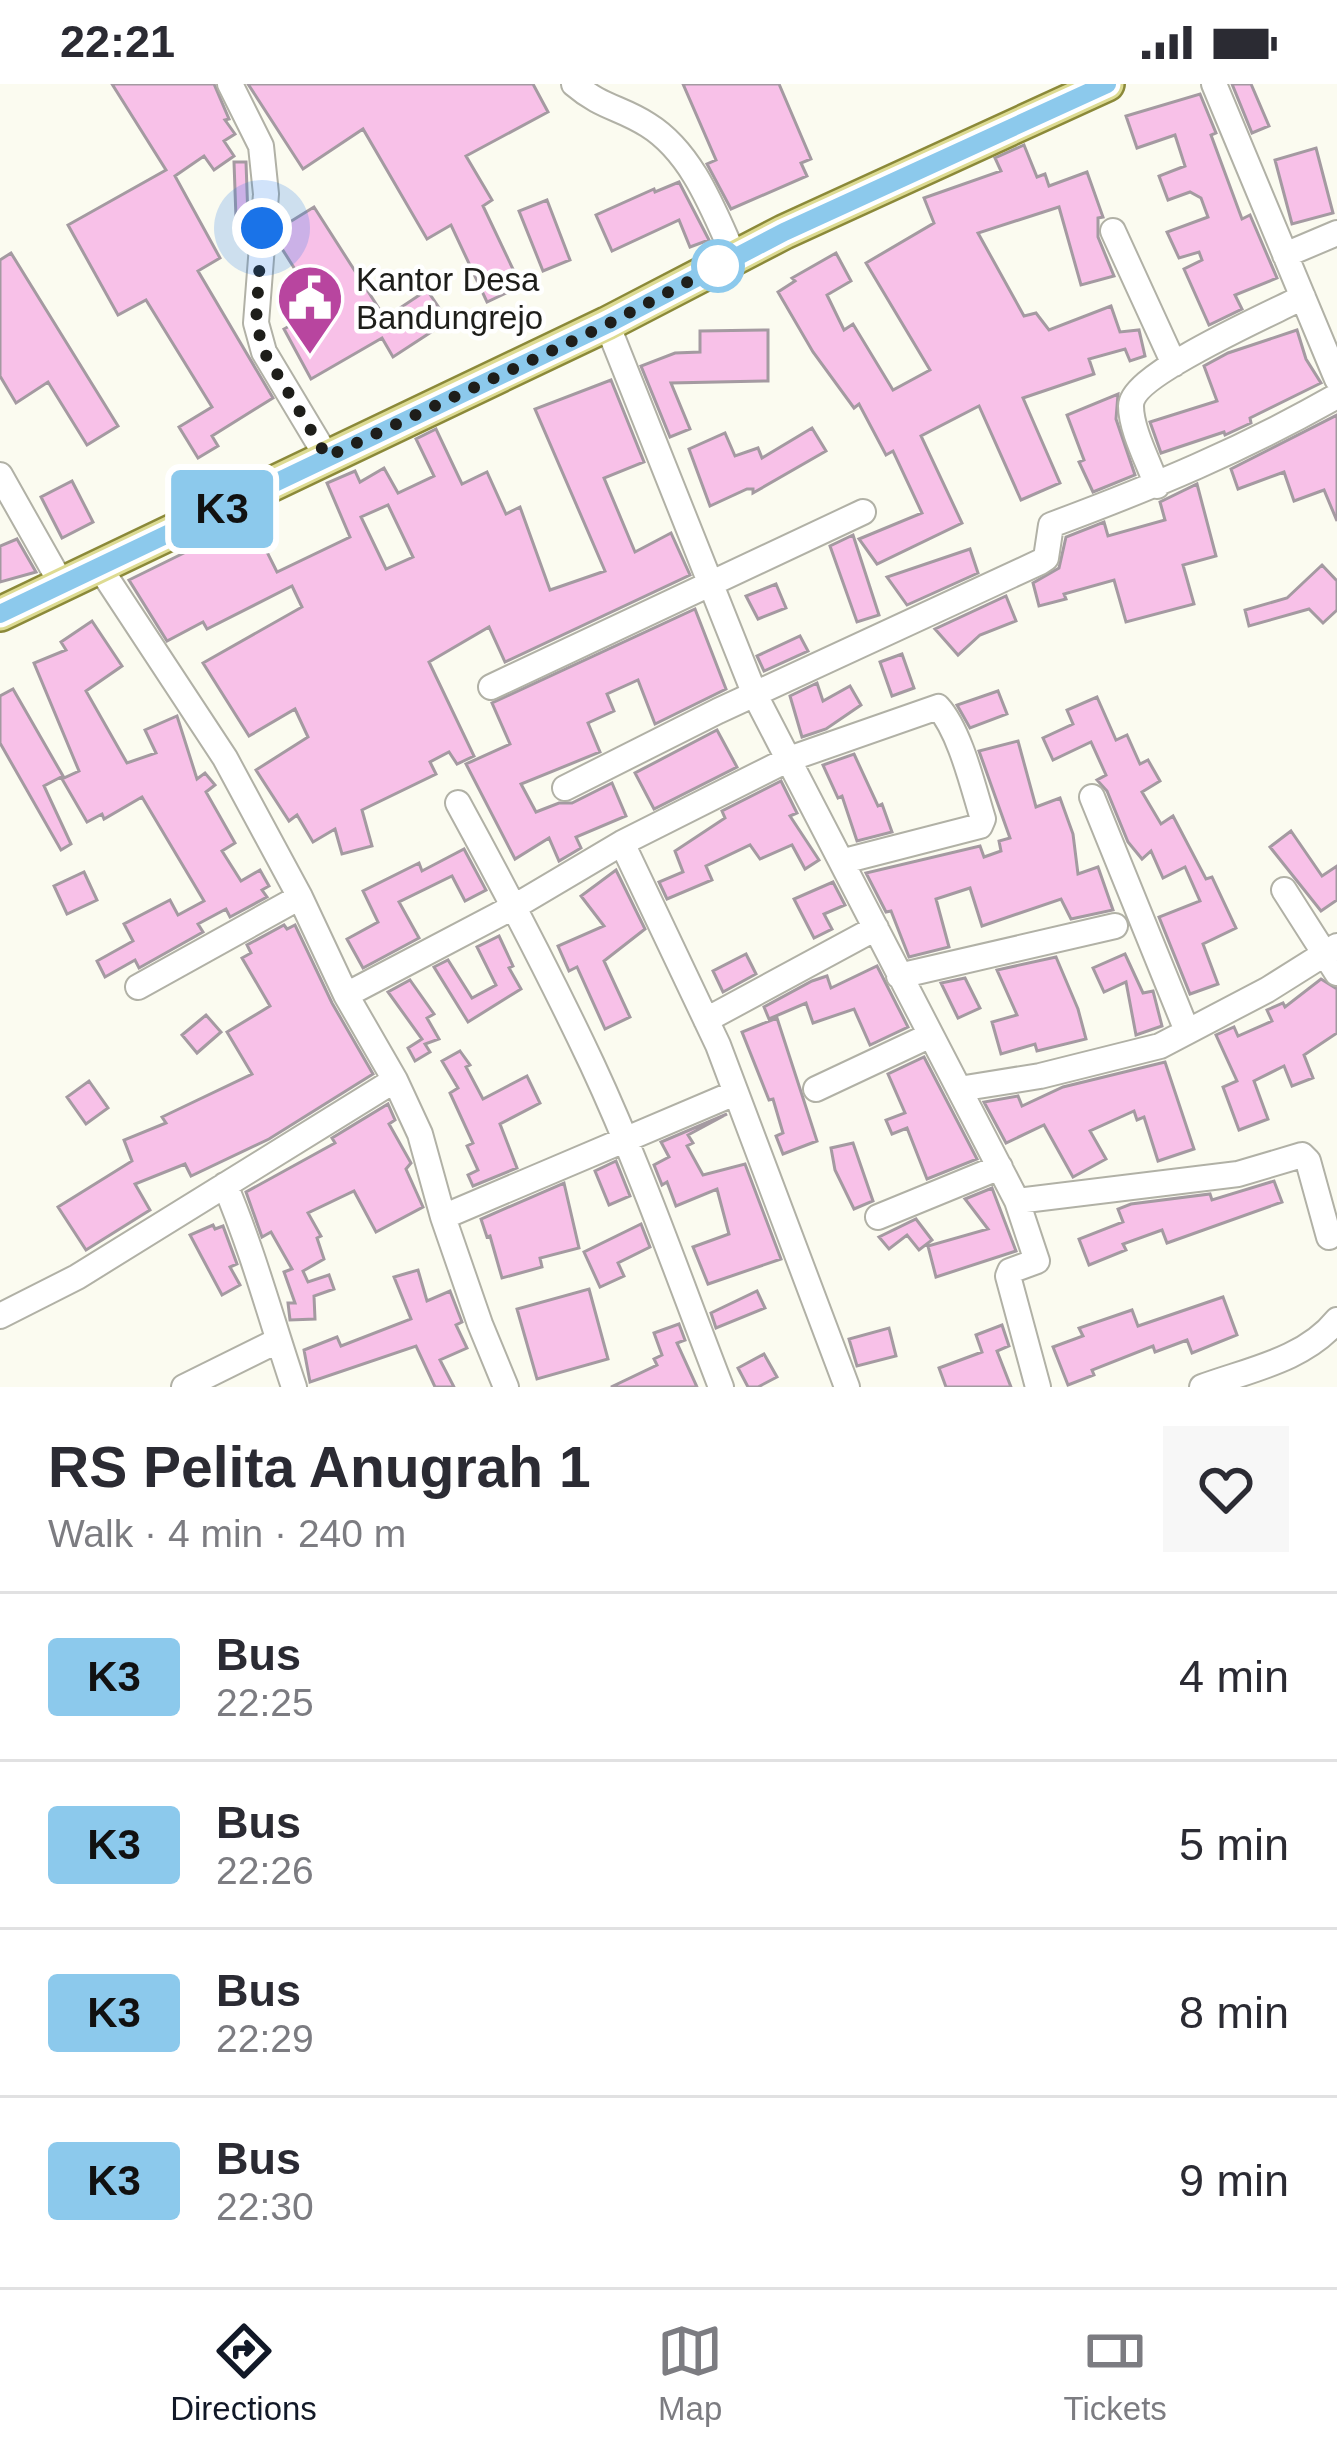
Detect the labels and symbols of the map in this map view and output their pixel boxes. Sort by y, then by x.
your location [232,198,292,258]
unlabelled marker [693,241,743,291]
place label: Kantor Desa Bandungrejo [356,261,543,336]
public building icon: Kantor Desa Bandungrejo [275,263,345,357]
line badge: K3 [168,470,276,548]

